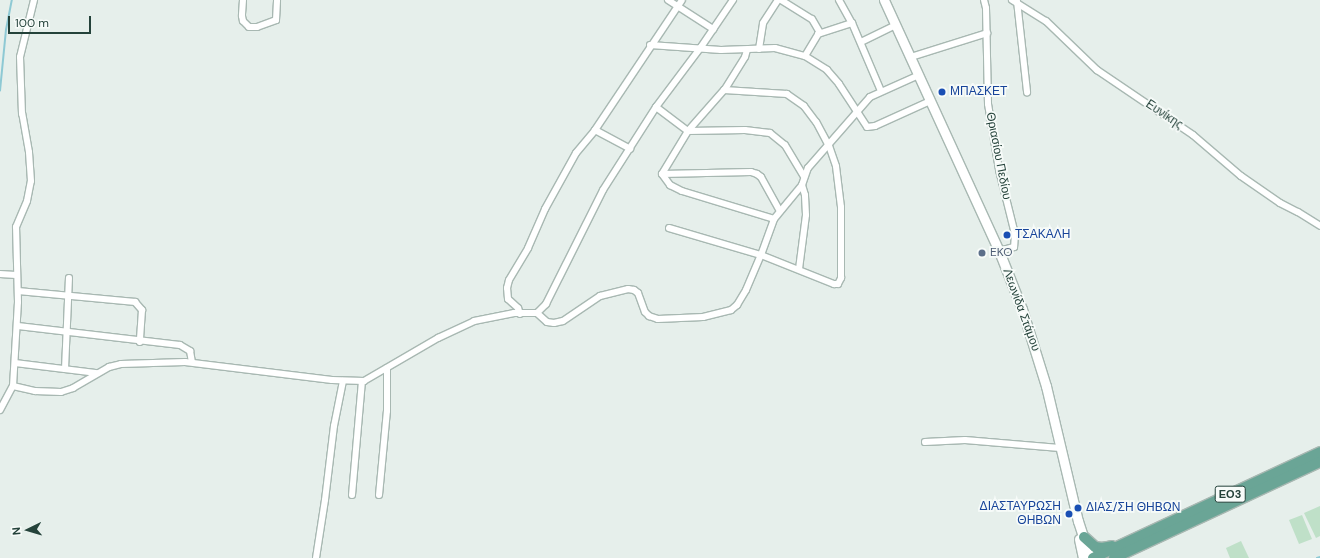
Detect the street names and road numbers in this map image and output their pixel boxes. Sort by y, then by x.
street label: Ευνίκης [1143,97,1185,133]
street label: Θριασίου Πεδίου [982,111,1014,201]
street label: Λεωνίδα Στάμου [999,267,1043,353]
road number: ΕΟ3 [1214,485,1246,503]

